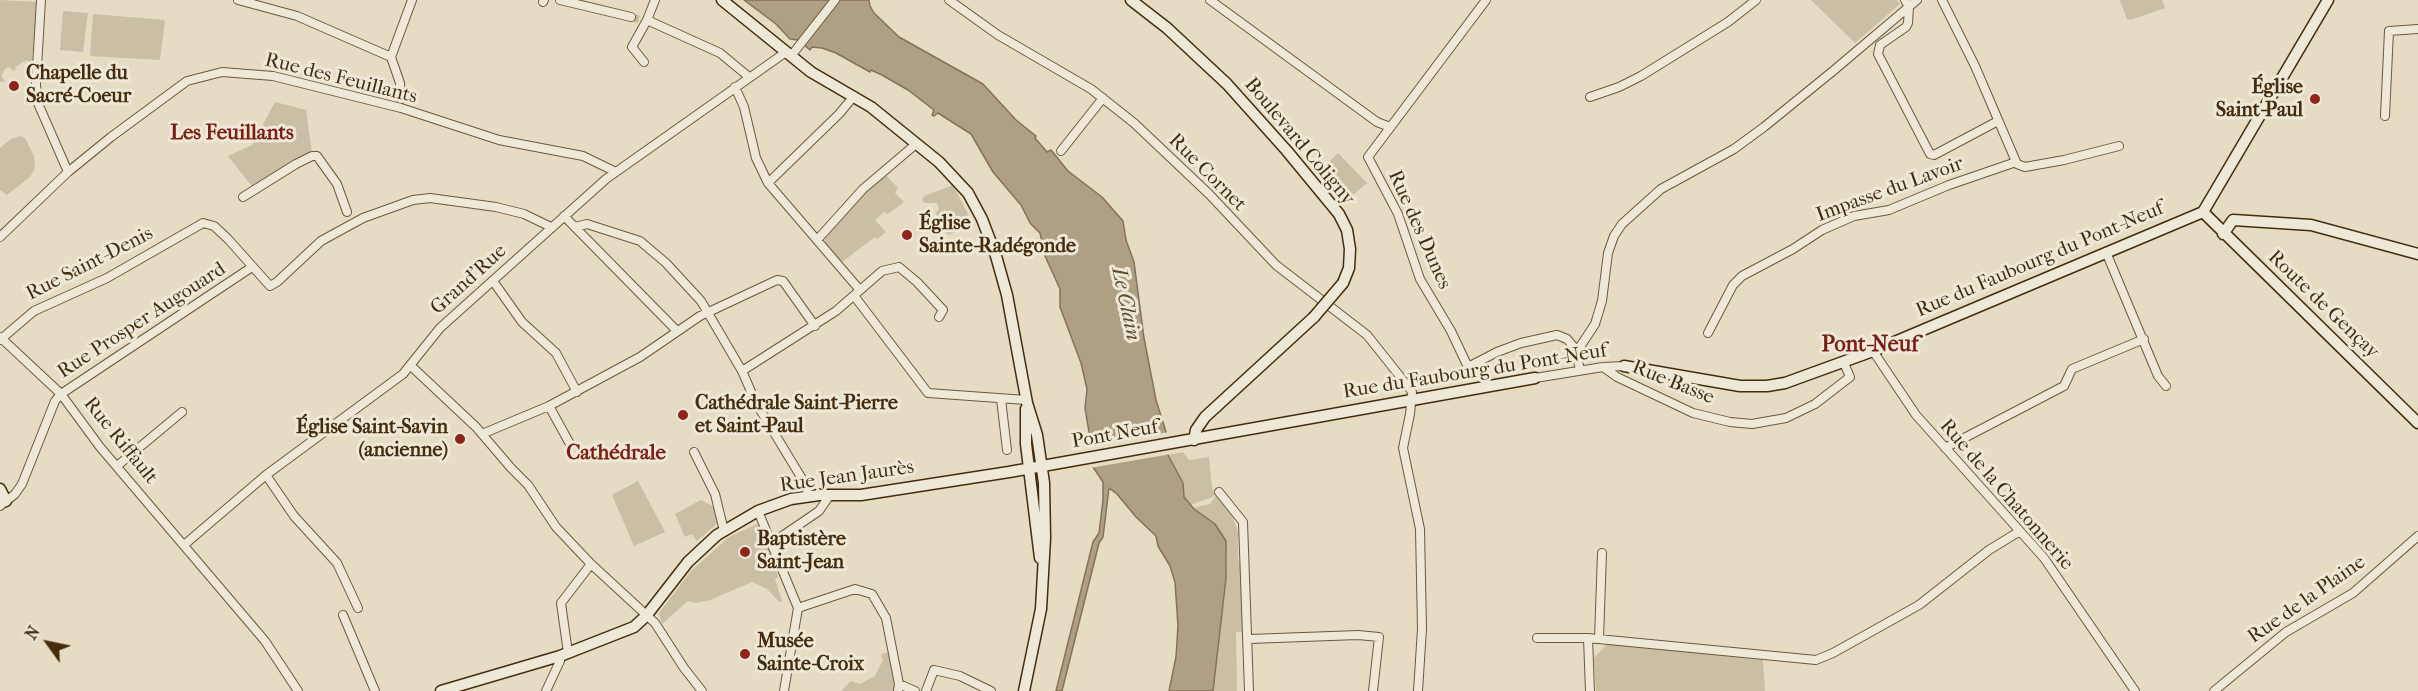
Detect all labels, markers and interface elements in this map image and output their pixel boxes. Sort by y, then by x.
street label: Rue des Feuillants [262,48,420,110]
place label: Chapelle du Sacré-Coeur [26,62,131,109]
street label: Boulevard Coligny [1239,73,1359,211]
place label: Église Saint-Paul [2216,76,2303,123]
marker: Chapelle du Sacré-Coeur [7,79,21,93]
marker: Église Saint-Paul [2308,92,2322,106]
district label: Les Feuillants [170,121,294,147]
street label: Rue Cornet [1163,129,1251,217]
street label: Impasse du Lavoir [1813,152,1967,228]
street label: Rue des Dunes [1382,167,1456,293]
street label: Rue du Faubourg du Pont-Neuf [1913,197,2167,323]
place label: Église Sainte-Radégonde [919,212,1076,259]
street label: Rue Saint-Denis [23,222,157,306]
marker: Église Sainte-Radégonde [900,228,914,242]
street label: Grand'Rue [426,240,512,320]
street label: Route de Gençay [2262,246,2384,364]
street label: Rue Prosper Augouard [53,258,231,384]
water label: Le Clain [1105,265,1145,343]
district label: Pont-Neuf [1822,333,1918,359]
street label: Rue du Faubourg du Pont-Neuf [1341,339,1609,405]
street label: Rue Basse [1628,356,1718,410]
place label: Cathédrale Saint-Pierre et Saint-Paul [695,392,898,439]
street label: Rue Riffault [78,393,162,489]
marker: Cathédrale Saint-Pierre et Saint-Paul [676,408,690,422]
street label: Rue de la Chatonnerie [1934,415,2078,575]
place label: Église Saint-Savin (ancienne) [296,416,448,463]
street label: Pont Neuf [1070,416,1160,454]
marker: Église Saint-Savin (ancienne) [453,432,467,446]
district label: Cathédrale [566,441,666,467]
street label: Rue Jean Jaurès [778,456,916,498]
place label: Baptistère Saint-Jean [757,528,846,575]
marker: Baptistère Saint-Jean [738,545,752,559]
street label: Rue de la Plaine [2244,551,2370,649]
north arrow [18,613,78,673]
text: N [21,623,44,643]
place label: Musée Sainte-Croix [757,630,864,677]
marker: Musée Sainte-Croix [738,647,752,661]

